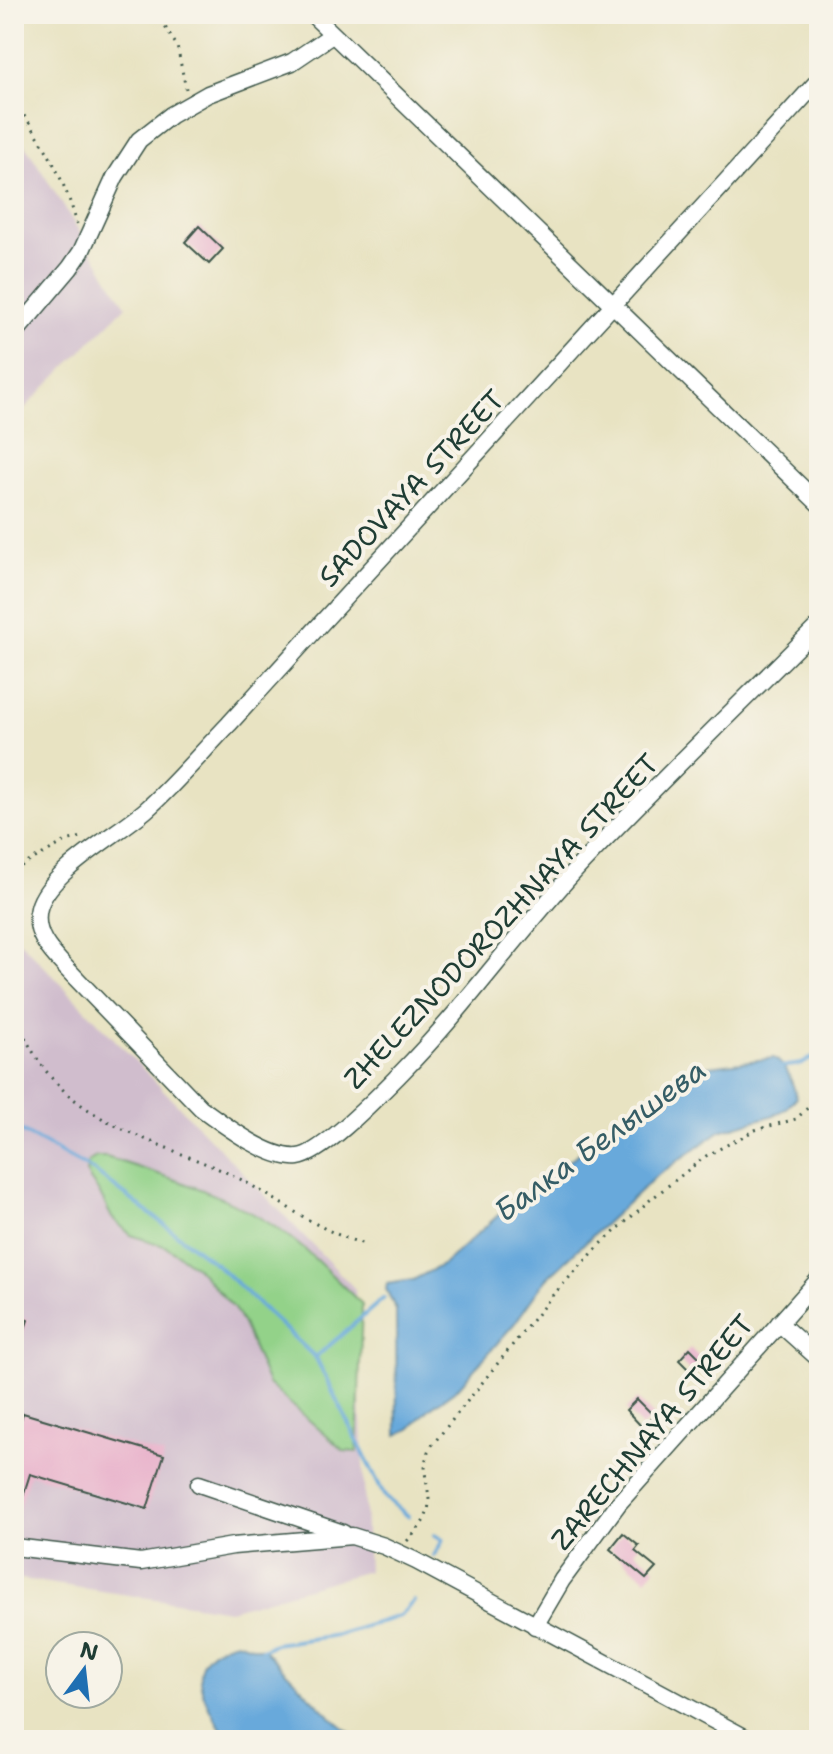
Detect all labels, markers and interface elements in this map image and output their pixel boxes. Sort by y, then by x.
street label: SADOVAYA STREET [309,381,513,595]
street label: ZHELEZNODOROZHNAYA STREET [335,745,667,1097]
water label: Балка Белышева [486,1049,714,1231]
street label: ZARECHNAYA STREET [542,1306,762,1558]
north arrow [44,1630,124,1710]
text: N [77,1635,101,1667]

